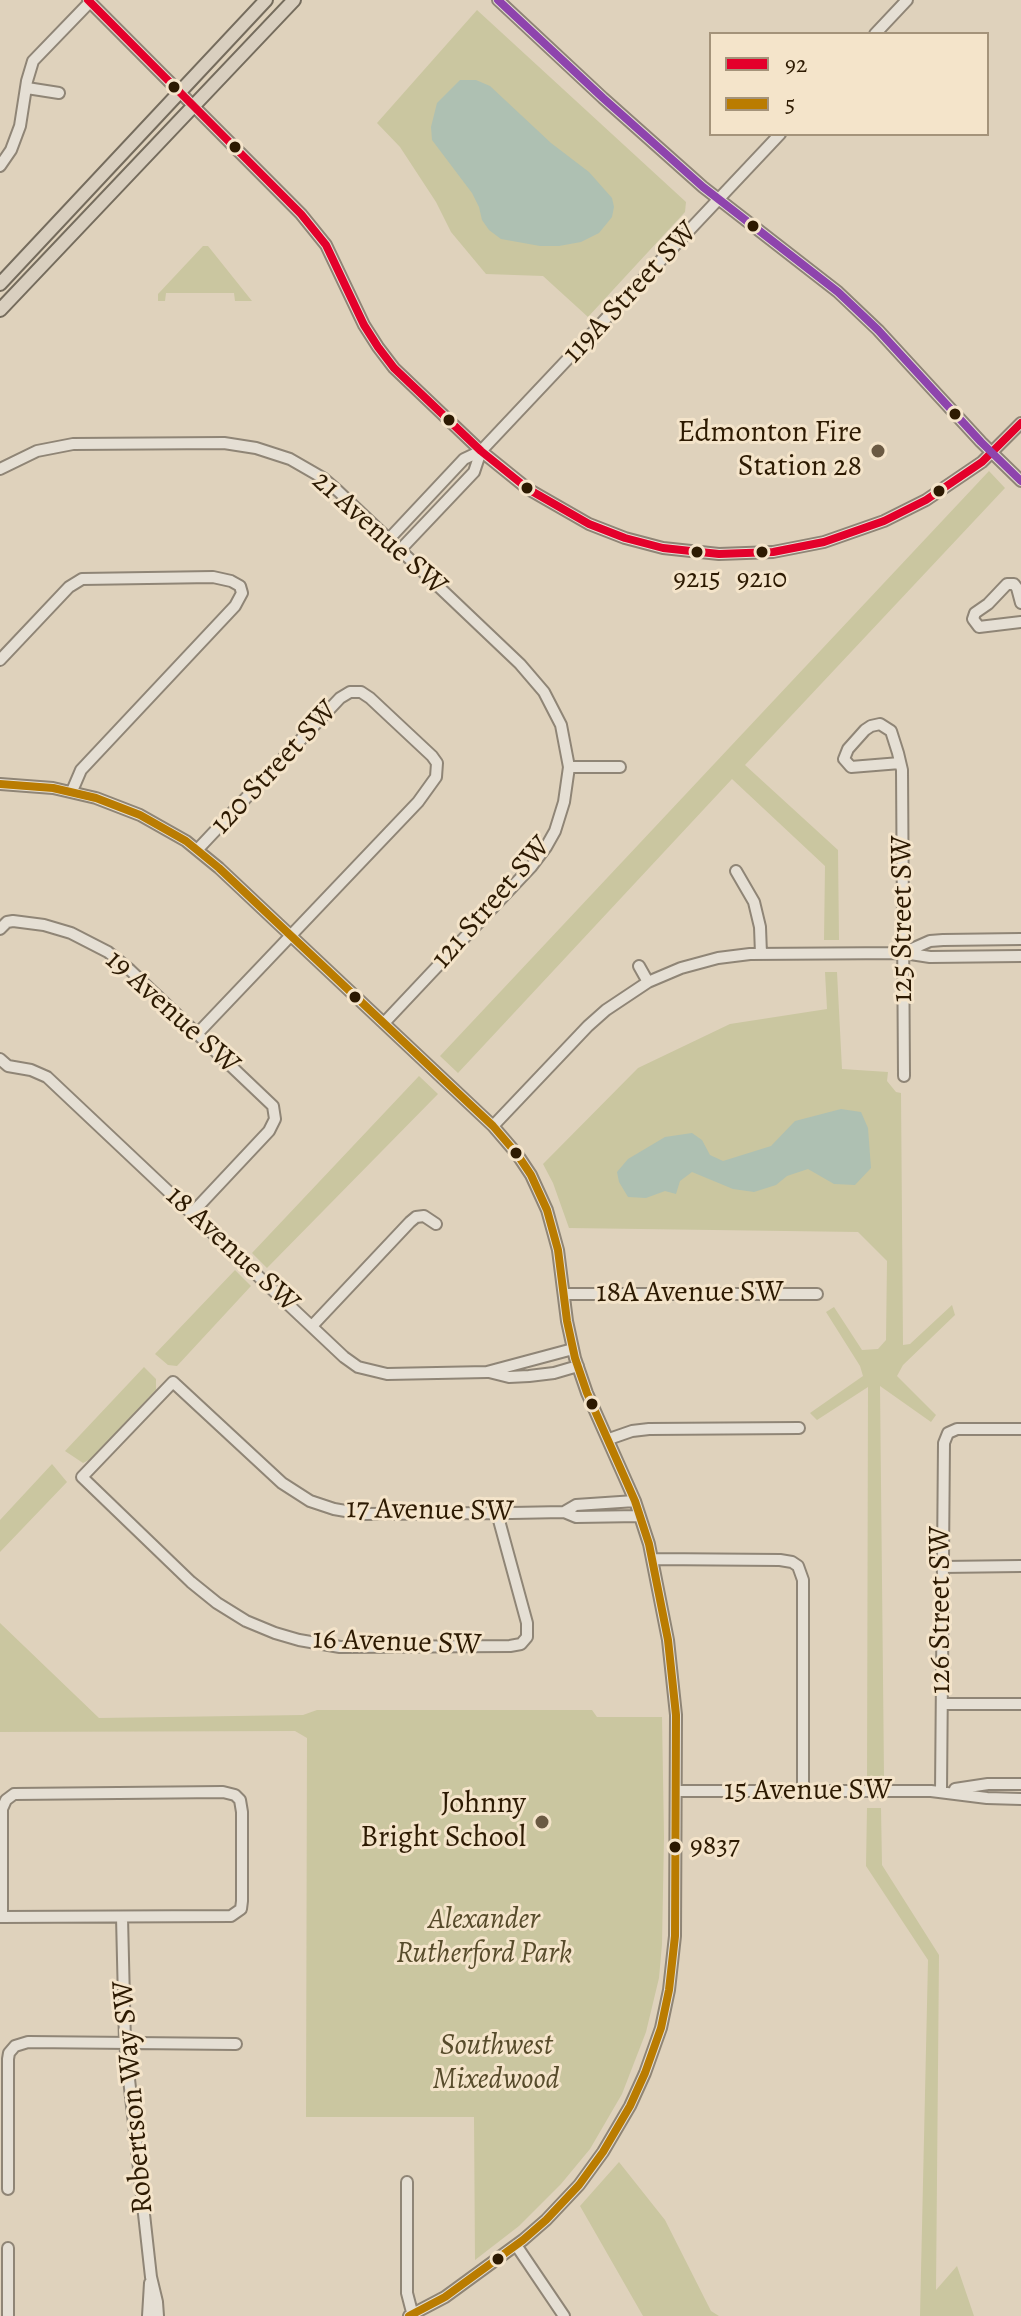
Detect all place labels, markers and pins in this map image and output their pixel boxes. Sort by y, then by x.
unlabelled marker [166,79,182,95]
unlabelled marker [227,139,243,155]
unlabelled marker [745,218,761,234]
unlabelled marker [947,406,963,422]
unlabelled marker [441,412,457,428]
place label: Edmonton Fire Station 28 [678,416,862,486]
marker: Edmonton Fire Station 28 [869,442,887,460]
unlabelled marker [519,480,535,496]
unlabelled marker [931,483,947,499]
marker: 9215 [689,544,705,560]
marker: 9210 [754,544,770,560]
place label: 9215 [673,563,721,597]
place label: 9210 [737,563,787,597]
unlabelled marker [347,989,363,1005]
unlabelled marker [508,1145,524,1161]
unlabelled marker [584,1396,600,1412]
place label: Johnny Bright School [360,1787,526,1858]
marker: Johnny Bright School [533,1813,551,1831]
place label: 9837 [690,1830,740,1864]
marker: 9837 [667,1839,683,1855]
unlabelled marker [490,2251,506,2267]

